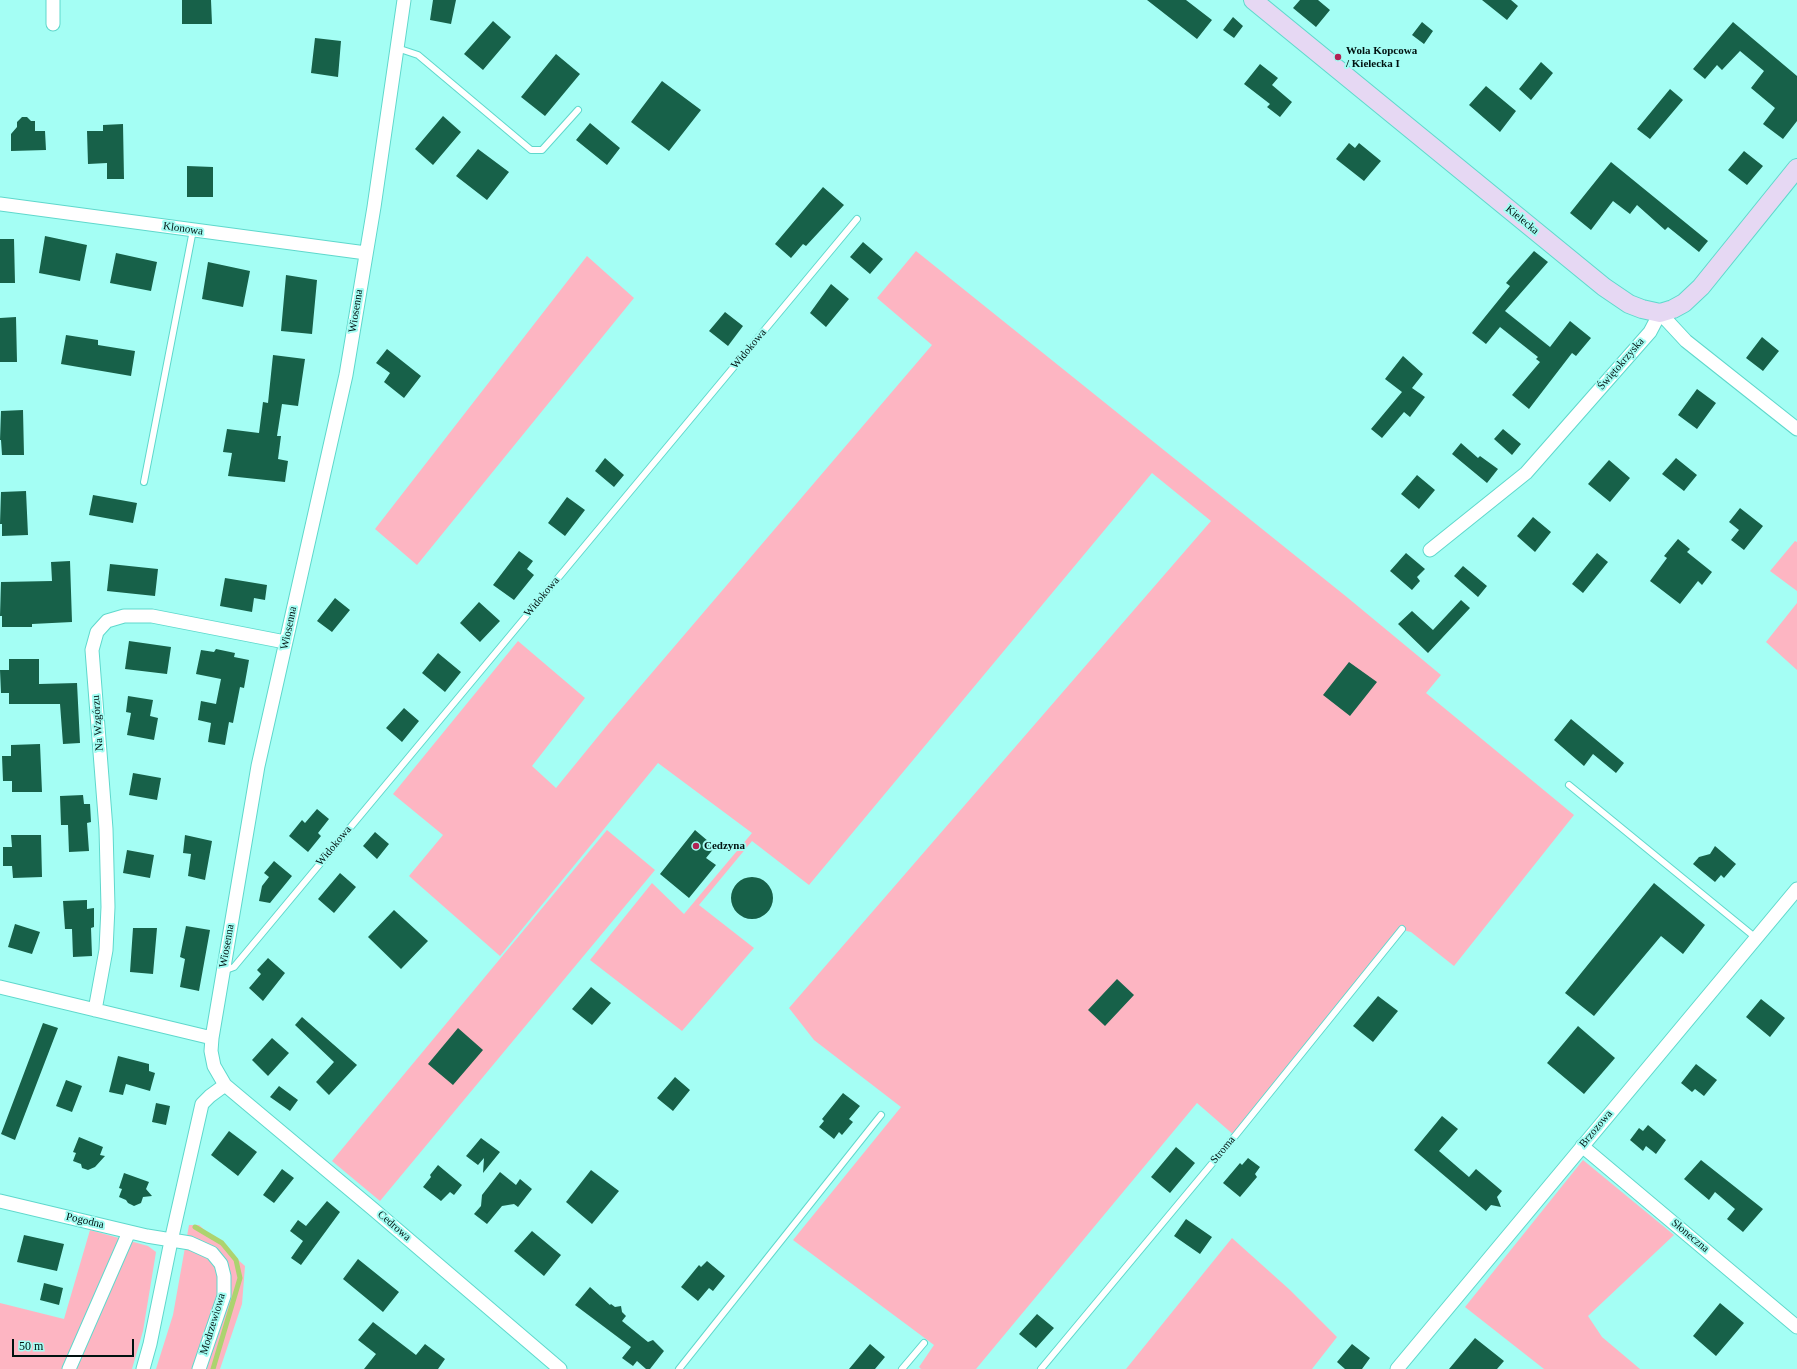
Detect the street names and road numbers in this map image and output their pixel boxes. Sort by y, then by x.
street label: Kielecka [1503,203,1541,237]
street label: Klonowa [162,220,204,238]
street label: Wiosenna [346,288,366,334]
street label: Widokowa [729,326,769,372]
street label: Świętokrzyska [1595,335,1647,393]
street label: Widokowa [522,574,562,620]
street label: Wiosenna [278,605,300,651]
street label: Na Wzgórzu [89,695,107,751]
street label: Widokowa [314,823,354,869]
street label: Wiosenna [217,923,237,969]
street label: Brzozowa [1577,1108,1615,1150]
street label: Stroma [1208,1134,1238,1166]
street label: Cedrowa [375,1208,413,1244]
street label: Pogodna [65,1210,105,1232]
street label: Słoneczna [1668,1216,1712,1256]
street label: Modrzewiowa [197,1292,229,1356]

